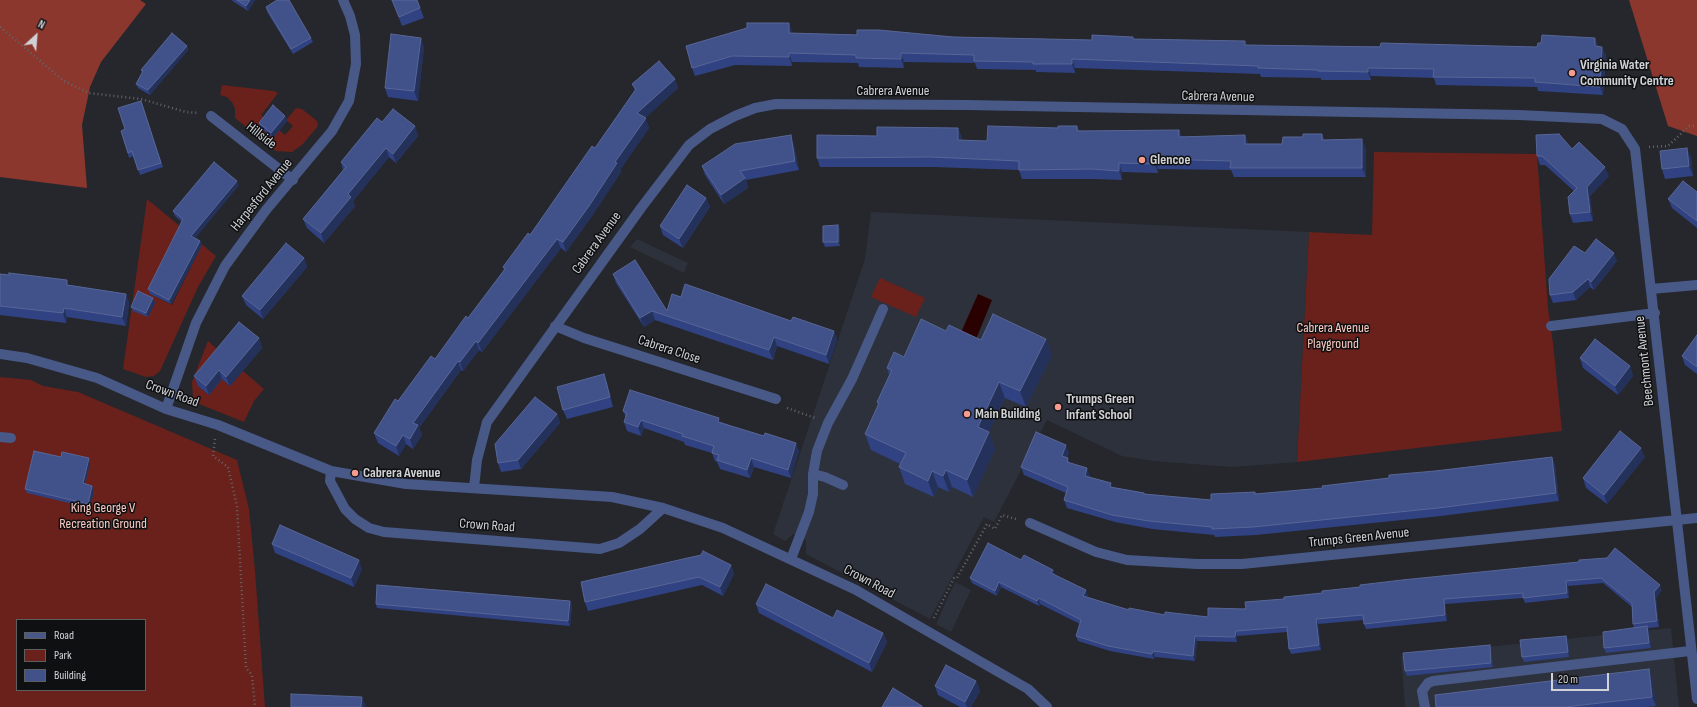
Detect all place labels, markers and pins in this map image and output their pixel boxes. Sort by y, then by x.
place label: Virginia Water Community Centre [1580,57,1674,90]
marker: Virginia Water Community Centre [1567,68,1577,78]
place label: Glencoe [1150,152,1190,168]
marker: Glencoe [1137,155,1147,165]
place label: Trumps Green Infant School [1066,391,1134,424]
marker: Trumps Green Infant School [1053,402,1063,412]
place label: Main Building [975,406,1040,422]
marker: Main Building [962,409,972,419]
place label: Cabrera Avenue [363,465,440,481]
marker: Cabrera Avenue [350,468,360,478]

